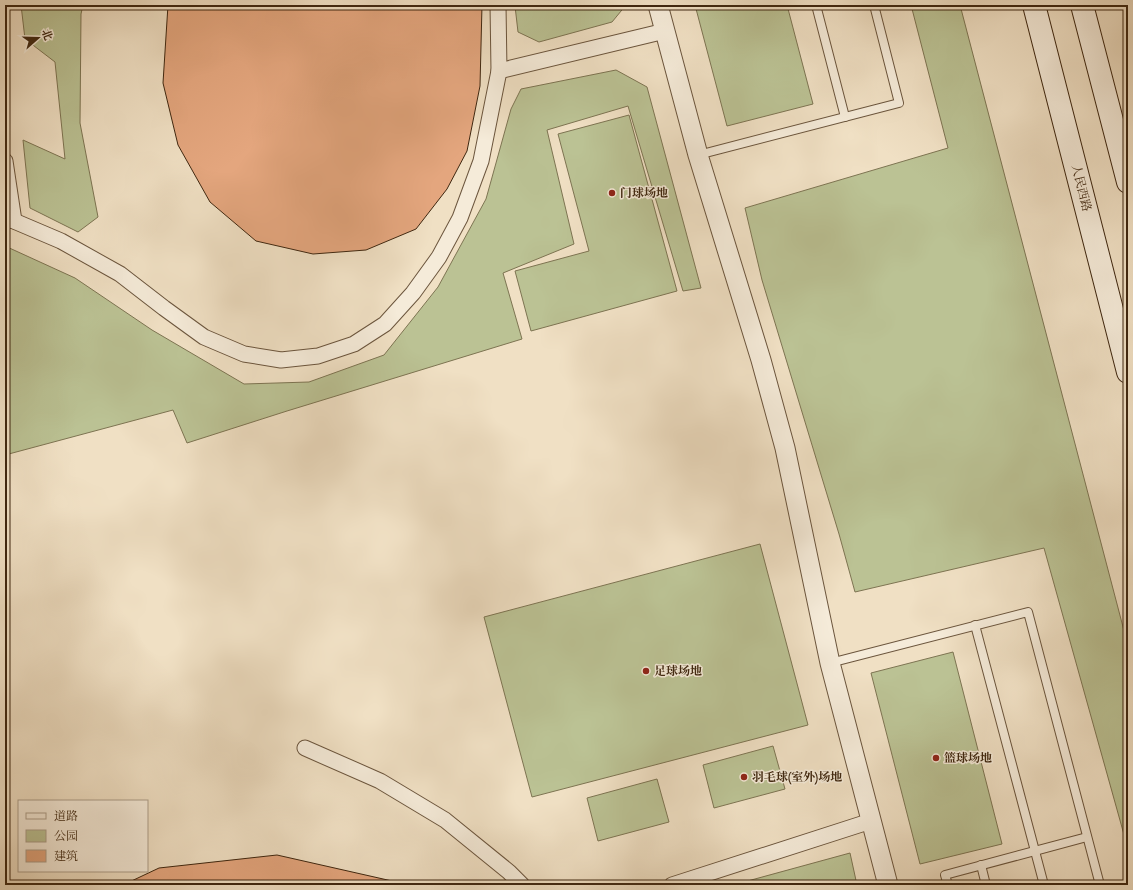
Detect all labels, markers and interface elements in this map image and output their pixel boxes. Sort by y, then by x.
north arrow [18,18,58,58]
text: 北 [38,27,55,42]
street label: 人民西路 [1068,163,1094,213]
place label: 门球场地 [620,186,668,201]
marker: 门球场地 [607,188,617,198]
place label: 足球场地 [654,664,702,679]
marker: 足球场地 [641,666,651,676]
place label: 篮球场地 [944,751,992,766]
marker: 篮球场地 [931,753,941,763]
place label: 羽毛球(室外)场地 [752,770,842,785]
marker: 羽毛球(室外)场地 [739,772,749,782]
legend [18,800,148,872]
text: 道路 [54,809,78,824]
text: 公园 [54,829,78,844]
text: 建筑 [54,849,78,864]

